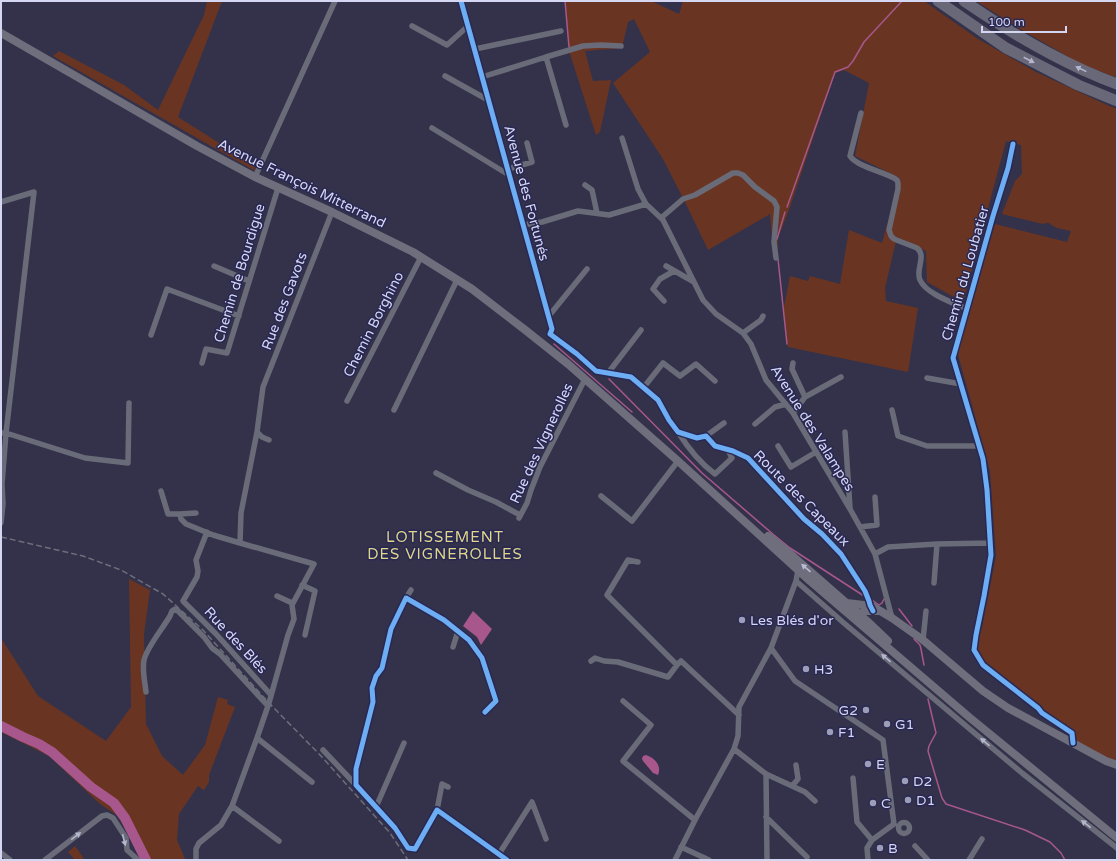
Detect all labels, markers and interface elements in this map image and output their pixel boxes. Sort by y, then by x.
scale bar [982,8,1066,34]
text: 100 m [988,15,1025,29]
one-way arrow [1024,57,1035,63]
one-way arrow [1075,66,1087,72]
street label: Avenue des Fortunés [500,123,553,263]
street label: Avenue François Mitterrand [215,135,389,232]
street label: Chemin de Bourdigue [210,201,269,345]
street label: Chemin du Loubatier [938,203,993,343]
street label: Rue des Gavots [258,250,311,352]
street label: Chemin Borghino [340,269,407,380]
street label: Avenue des Valampes [767,362,858,495]
street label: Rue des Vignerolles [506,380,577,506]
street label: Route des Capeaux [750,447,853,550]
district label: LOTISSEMENT DES VIGNEROLLES [367,528,523,563]
one-way arrow [801,563,811,572]
street label: Rue des Blés [200,603,271,677]
place label: Les Blés d'or [750,612,834,629]
marker: Les Blés d'or [737,615,747,625]
one-way arrow [881,654,891,663]
place label: H3 [814,661,833,678]
marker: H3 [801,664,811,674]
place label: G2 [839,702,858,719]
marker: G2 [861,705,871,715]
place label: G1 [895,716,914,733]
marker: G1 [882,719,892,729]
place label: F1 [838,724,855,741]
marker: F1 [825,727,835,737]
one-way arrow [980,738,991,747]
place label: E [876,756,885,773]
marker: E [863,759,873,769]
place label: D2 [913,773,932,790]
marker: D2 [900,776,910,786]
place label: D1 [916,792,935,809]
place label: C [881,795,891,812]
marker: D1 [903,795,913,805]
marker: C [868,798,878,808]
one-way arrow [1081,820,1092,828]
one-way arrow [70,832,81,840]
one-way arrow [122,834,128,847]
place label: B [888,840,898,857]
marker: B [875,843,885,853]

